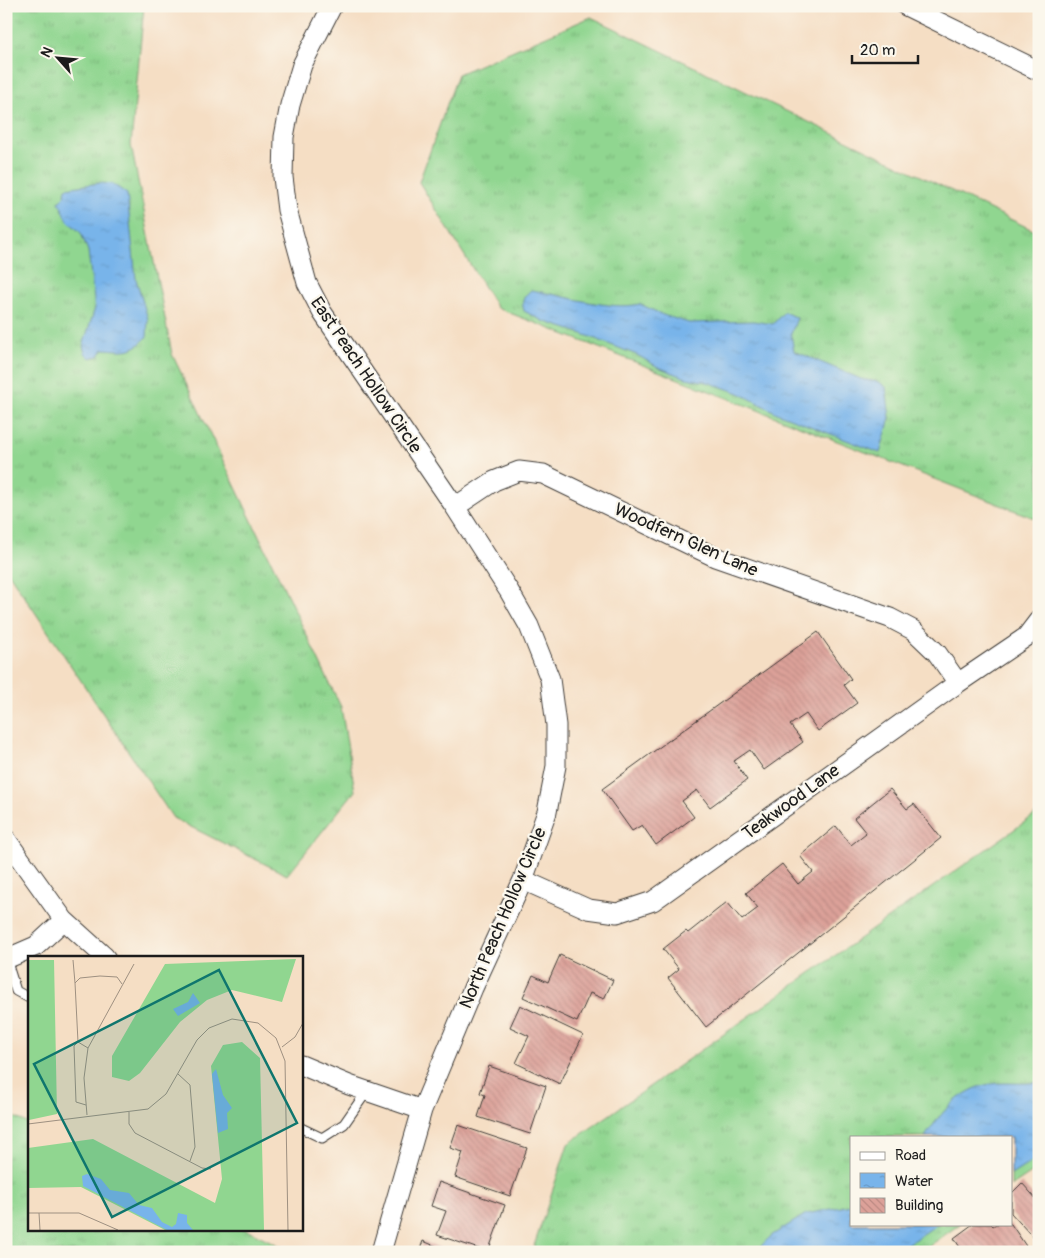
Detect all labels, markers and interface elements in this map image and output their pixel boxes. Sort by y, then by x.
north arrow [32,32,82,82]
scale bar [852,32,919,64]
text: 20 m [860,41,895,60]
text: N [37,44,57,60]
street label: East Peach Hollow Circle [305,292,427,458]
street label: Woodfern Glen Lane [611,498,762,582]
street label: Teakwood Lane [738,759,844,845]
street label: North Peach Hollow Circle [454,824,552,1012]
inset map [28,956,302,1230]
legend [850,1136,1012,1226]
text: Road [895,1146,926,1165]
text: Water [895,1172,934,1191]
text: Building [895,1196,943,1215]

